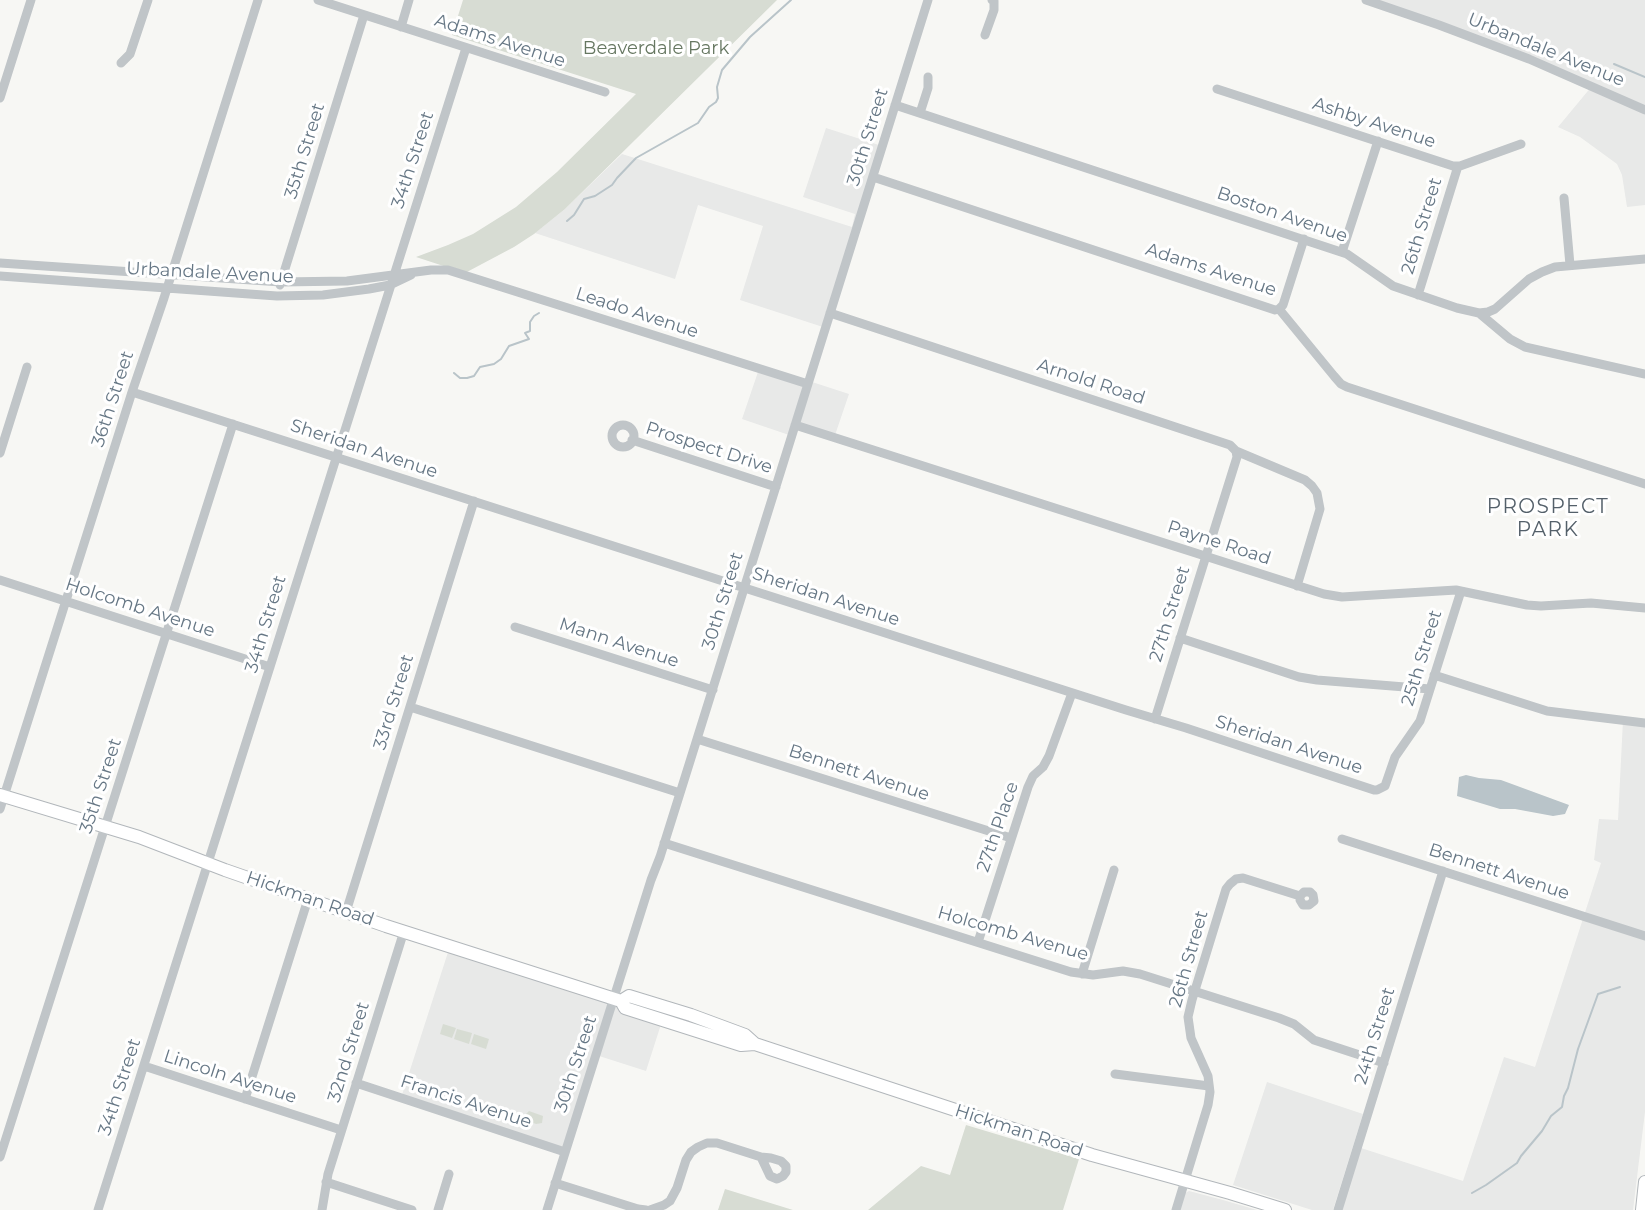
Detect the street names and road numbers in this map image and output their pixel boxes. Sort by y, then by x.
street label: Urbandale Avenue [1464,9,1628,91]
street label: Adams Avenue [432,10,568,72]
street label: 30th Street [843,86,893,188]
street label: Ashby Avenue [1310,93,1438,153]
street label: 35th Street [280,101,330,201]
street label: 34th Street [387,109,439,211]
street label: 26th Street [1397,175,1447,277]
street label: Boston Avenue [1214,183,1350,247]
street label: Adams Avenue [1143,239,1279,301]
street label: Urbandale Avenue [126,258,294,288]
street label: Leado Avenue [573,283,701,343]
street label: 36th Street [87,348,139,450]
street label: Arnold Road [1034,354,1148,410]
street label: Sheridan Avenue [288,415,440,483]
street label: Prospect Drive [643,417,775,479]
street label: Payne Road [1165,516,1273,570]
street label: 30th Street [698,550,748,652]
street label: Sheridan Avenue [750,563,902,631]
street label: 27th Street [1145,563,1195,665]
street label: 34th Street [241,573,291,675]
street label: Holcomb Avenue [62,574,218,642]
street label: 25th Street [1397,607,1447,709]
street label: Mann Avenue [556,613,682,673]
street label: 33rd Street [369,652,419,752]
street label: Sheridan Avenue [1213,711,1365,779]
street label: 35th Street [75,736,127,836]
street label: Bennett Avenue [786,740,932,806]
street label: 27th Place [972,779,1024,875]
street label: Bennett Avenue [1426,839,1572,905]
street label: Hickman Road [243,867,377,931]
street label: Holcomb Avenue [935,902,1091,966]
street label: 26th Street [1165,908,1213,1010]
street label: 24th Street [1350,985,1400,1087]
street label: 32nd Street [323,999,375,1105]
street label: 30th Street [550,1013,602,1115]
street label: 34th Street [94,1036,146,1138]
street label: Lincoln Avenue [161,1045,299,1109]
street label: Francis Avenue [398,1071,534,1133]
street label: Hickman Road [952,1100,1086,1162]

